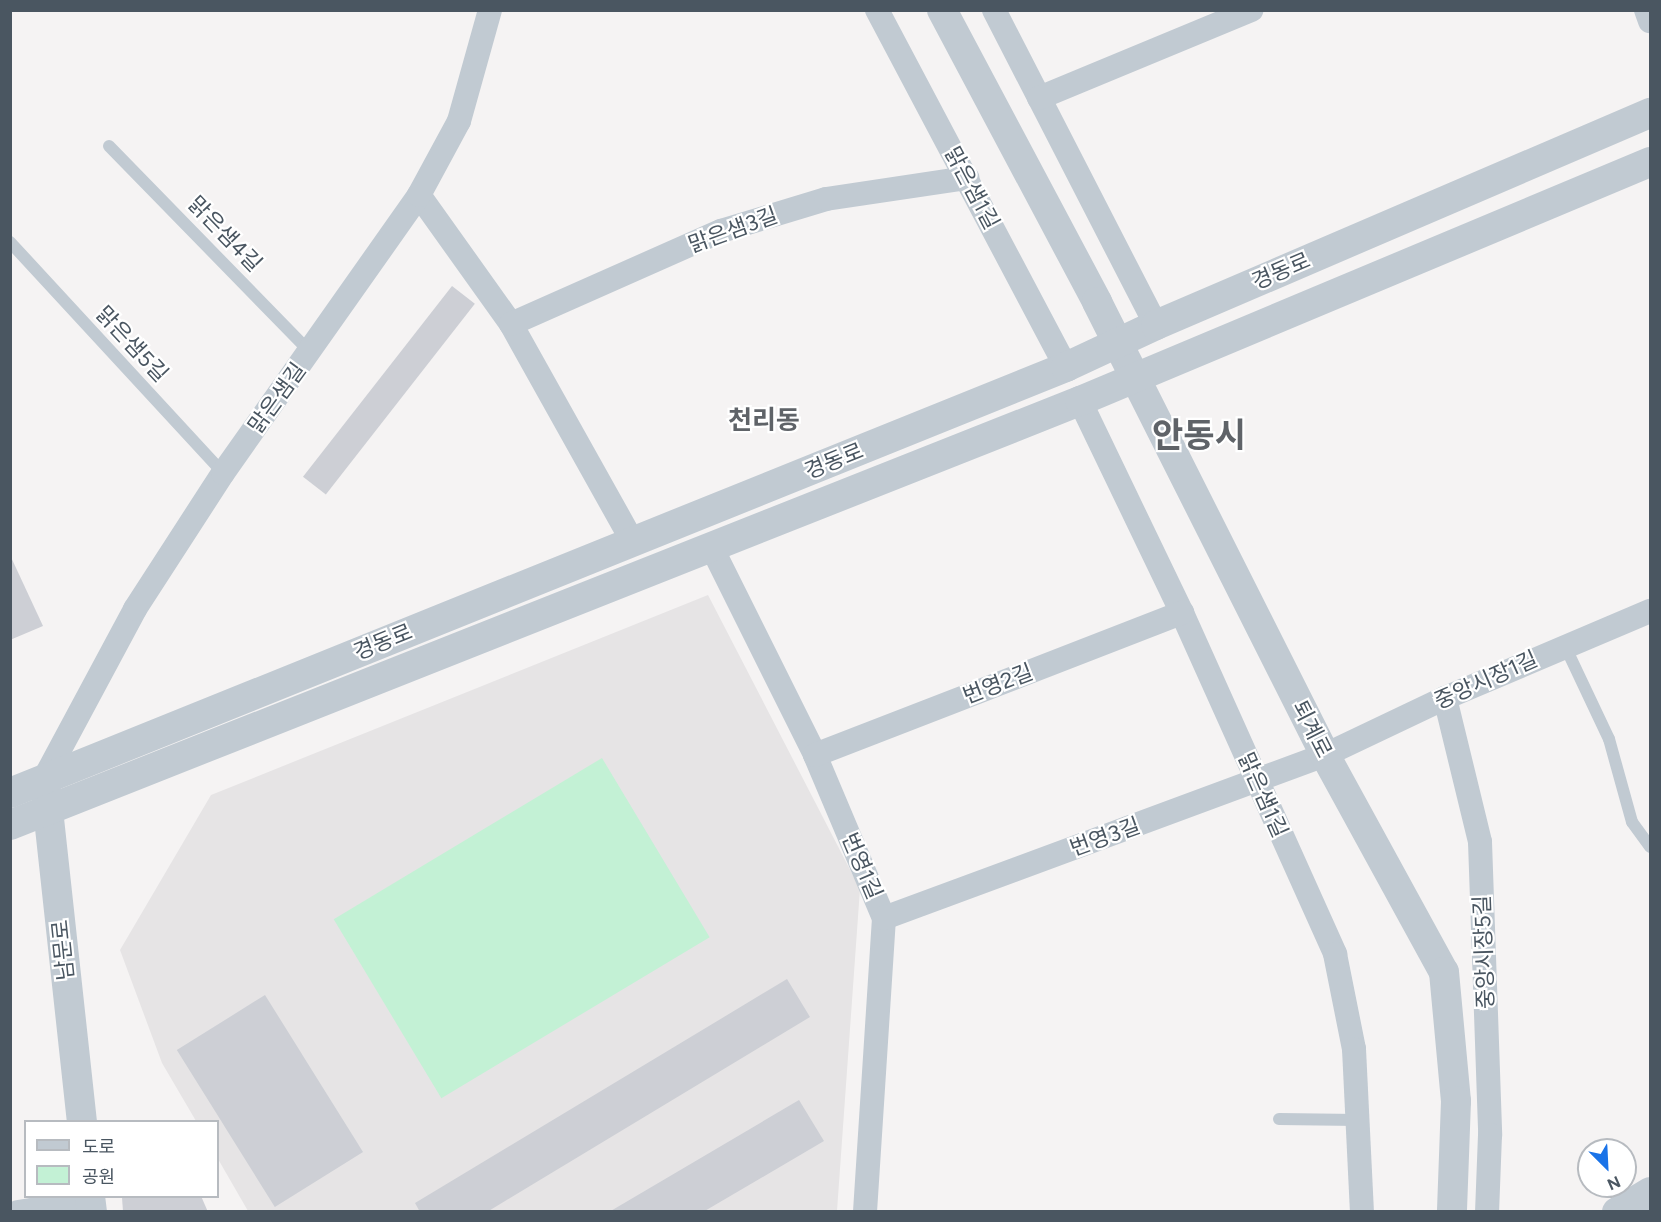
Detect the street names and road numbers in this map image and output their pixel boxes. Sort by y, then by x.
street label: 맑은샘1길 [939,142,1005,234]
street label: 맑은샘4길 [183,191,267,277]
street label: 맑은샘3길 [685,202,781,258]
street label: 경동로 [1248,247,1314,295]
street label: 맑은샘5길 [90,301,174,387]
street label: 맑은샘길 [243,357,311,439]
street label: 경동로 [801,437,867,485]
street label: 경동로 [350,618,416,666]
street label: 중앙시장1길 [1430,646,1542,714]
street label: 번영2길 [959,659,1037,709]
street label: 퇴계로 [1286,696,1338,762]
street label: 맑은샘1길 [1233,749,1293,841]
street label: 번영3길 [1066,812,1144,862]
street label: 번영1길 [836,829,888,903]
street label: 중앙시장5길 [1469,895,1499,1009]
street label: 남문로 [47,918,79,982]

